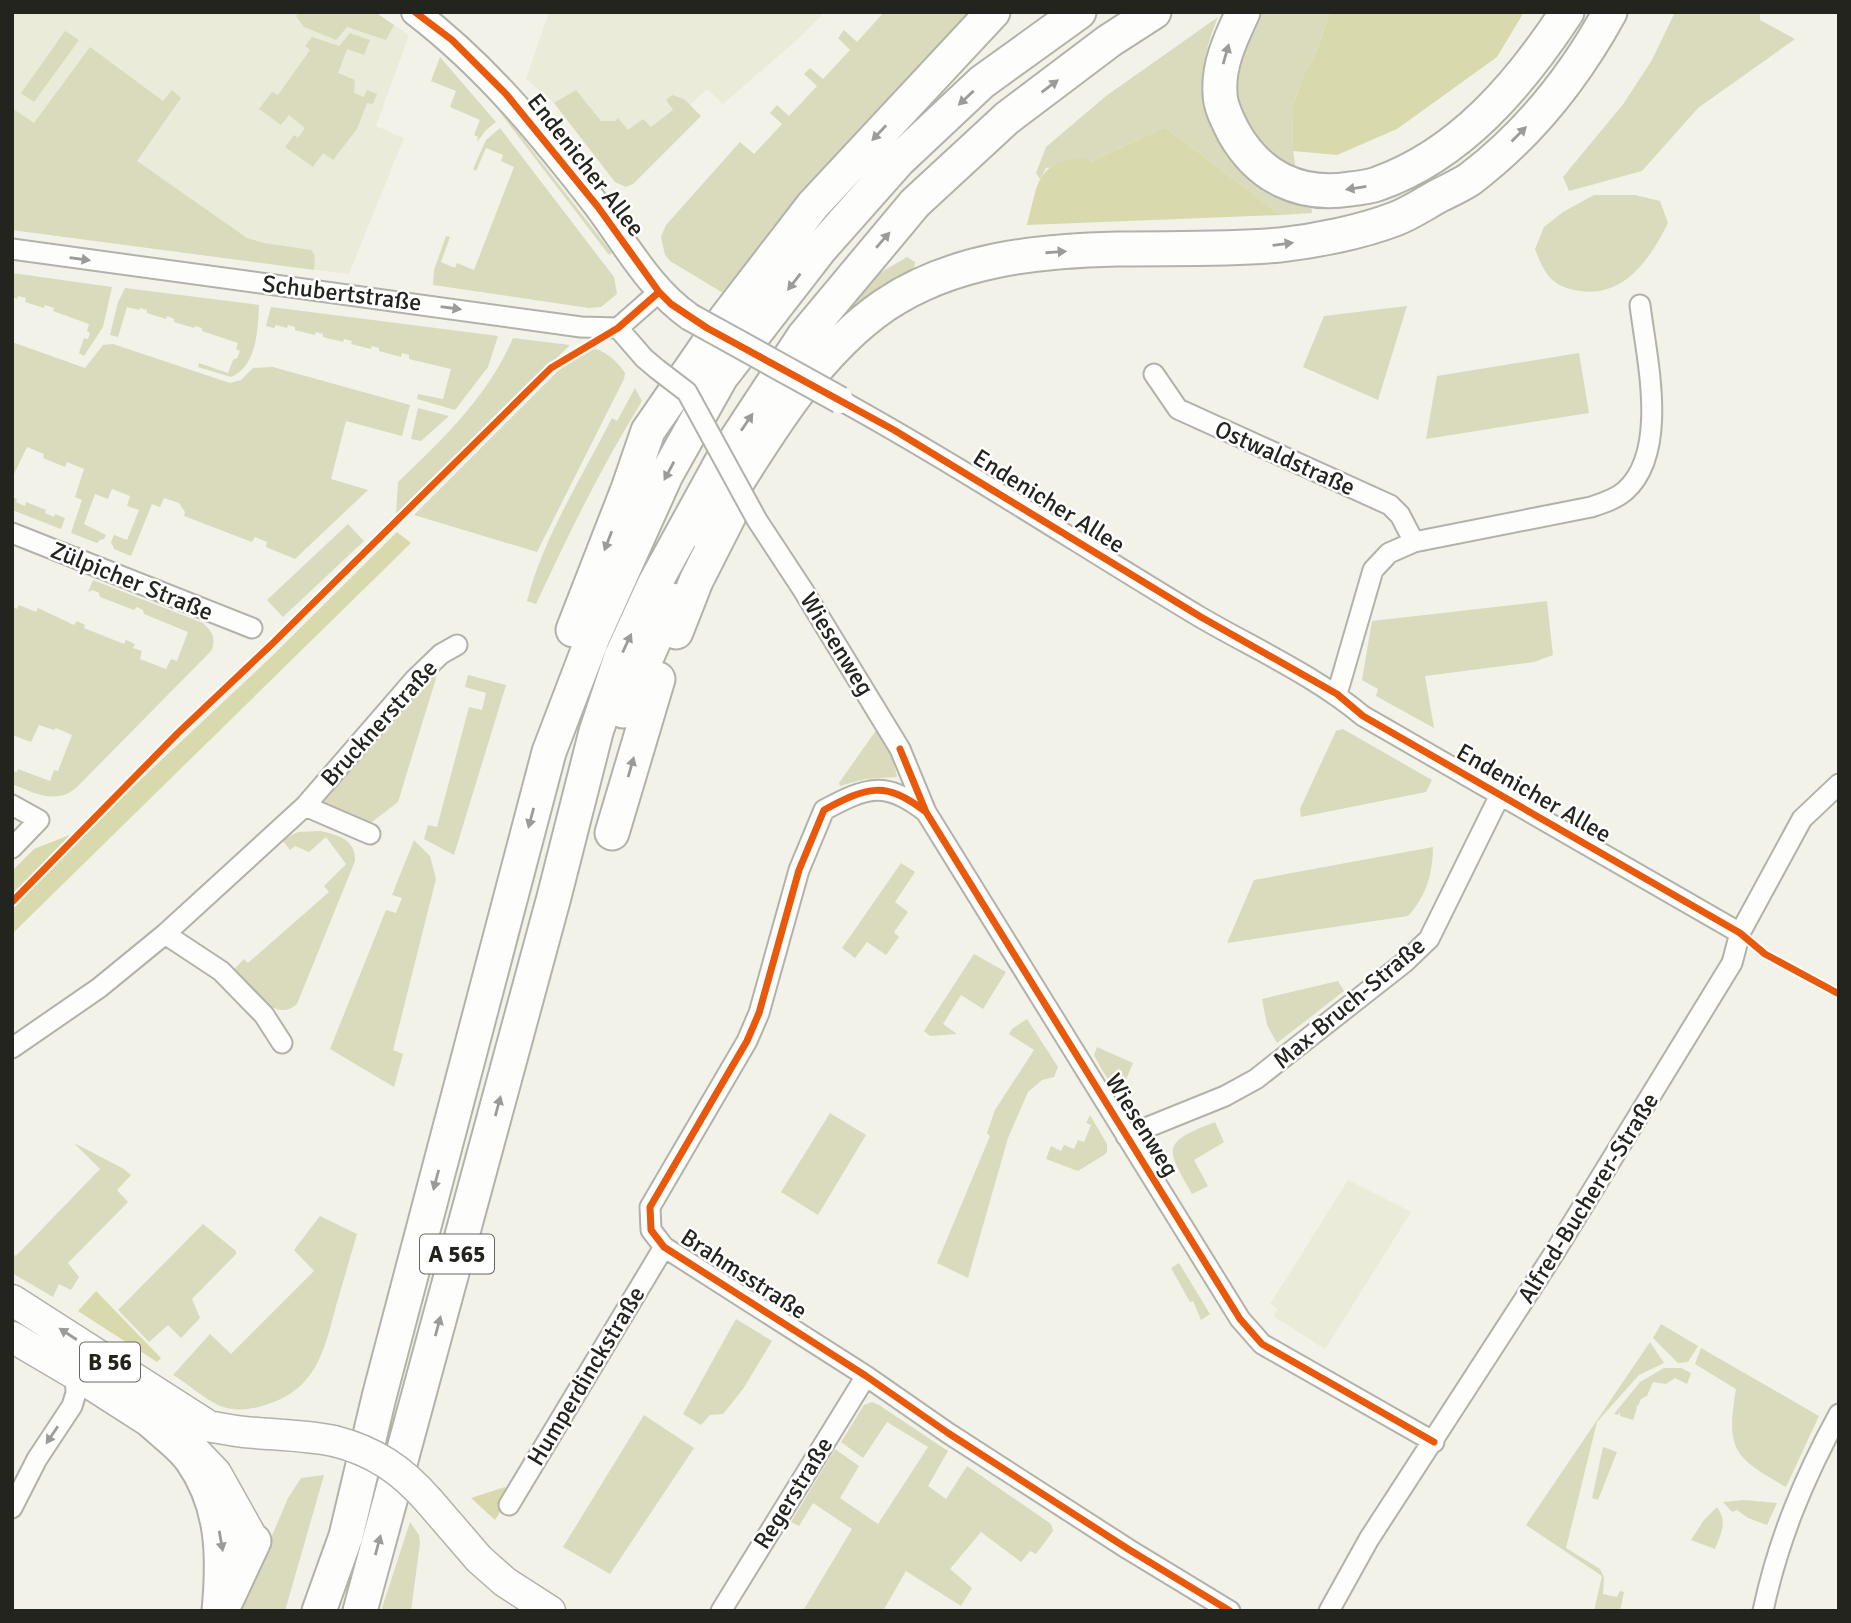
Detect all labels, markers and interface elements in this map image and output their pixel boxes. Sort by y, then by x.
one-way arrow [1221,44,1231,65]
one-way arrow [1041,79,1059,93]
street label: Endenicher Allee [521,87,651,243]
one-way arrow [958,89,975,105]
one-way arrow [871,124,887,142]
one-way arrow [1510,127,1527,143]
one-way arrow [1345,183,1367,194]
one-way arrow [875,231,891,249]
one-way arrow [1272,238,1294,249]
one-way arrow [1045,246,1067,257]
one-way arrow [69,254,91,265]
street label: Schubertstraße [261,268,423,318]
one-way arrow [788,273,802,291]
one-way arrow [440,302,462,313]
one-way arrow [740,413,754,431]
street label: Ostwaldstraße [1210,414,1360,502]
street label: Endenicher Allee [967,442,1131,560]
one-way arrow [663,461,675,481]
one-way arrow [603,530,614,551]
street label: Zülpicher Straße [46,535,218,627]
street label: Wiesenweg [794,587,880,701]
one-way arrow [621,633,633,653]
street label: Brucknerstraße [314,653,444,793]
street label: Endenicher Allee [1451,737,1617,849]
one-way arrow [626,756,637,778]
one-way arrow [525,807,536,829]
street label: Max-Bruch-Straße [1267,931,1431,1075]
street label: Wiesenweg [1099,1068,1185,1182]
street label: Alfred-Bucherer-Straße [1511,1087,1665,1309]
one-way arrow [493,1095,503,1116]
one-way arrow [430,1169,441,1191]
street label: Brahmsstraße [675,1222,813,1326]
road number: A 565 [420,1234,494,1274]
street label: Humperdinckstraße [521,1281,651,1471]
one-way arrow [433,1314,444,1336]
one-way arrow [58,1328,77,1341]
road number: B 56 [80,1343,140,1382]
one-way arrow [46,1426,59,1445]
street label: Regerstraße [747,1431,839,1555]
one-way arrow [216,1530,227,1552]
one-way arrow [373,1534,384,1556]

